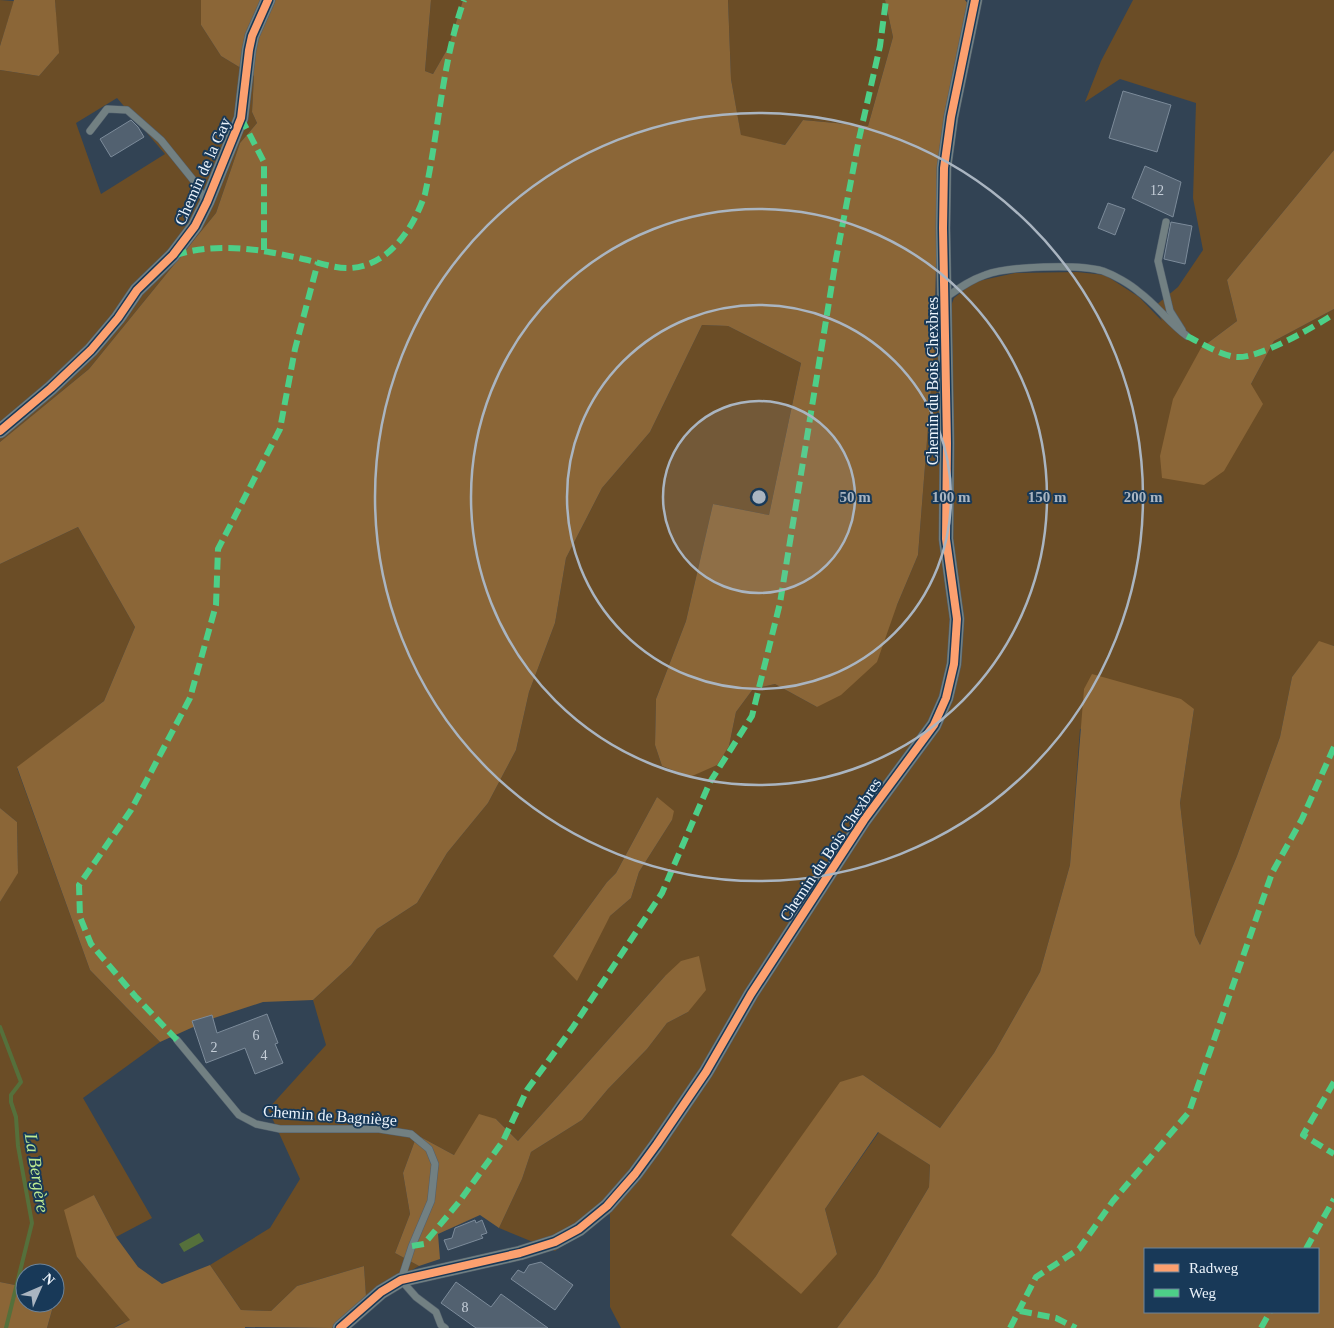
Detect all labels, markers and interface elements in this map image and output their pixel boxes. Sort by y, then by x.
street label: Chemin de la Gay [171,115,235,228]
house number: 12 [1150,183,1164,198]
street label: Chemin du Bois Chexbres [924,297,941,465]
centre of rings [750,488,768,506]
text: 50 m [839,489,871,505]
text: 100 m [932,489,971,505]
text: 150 m [1028,489,1067,505]
text: 200 m [1124,489,1163,505]
street label: Chemin du Bois Chexbres [776,775,885,924]
house number: 6 [253,1028,260,1043]
house number: 2 [211,1040,218,1055]
house number: 4 [261,1048,268,1063]
street label: Chemin de Bagniège [262,1102,397,1130]
water label: La Bergère [21,1131,53,1214]
legend [1144,1248,1319,1313]
text: Radweg [1189,1260,1239,1276]
north arrow [15,1263,65,1313]
text: N [40,1270,58,1288]
text: Weg [1189,1285,1217,1301]
house number: 8 [462,1300,469,1315]

